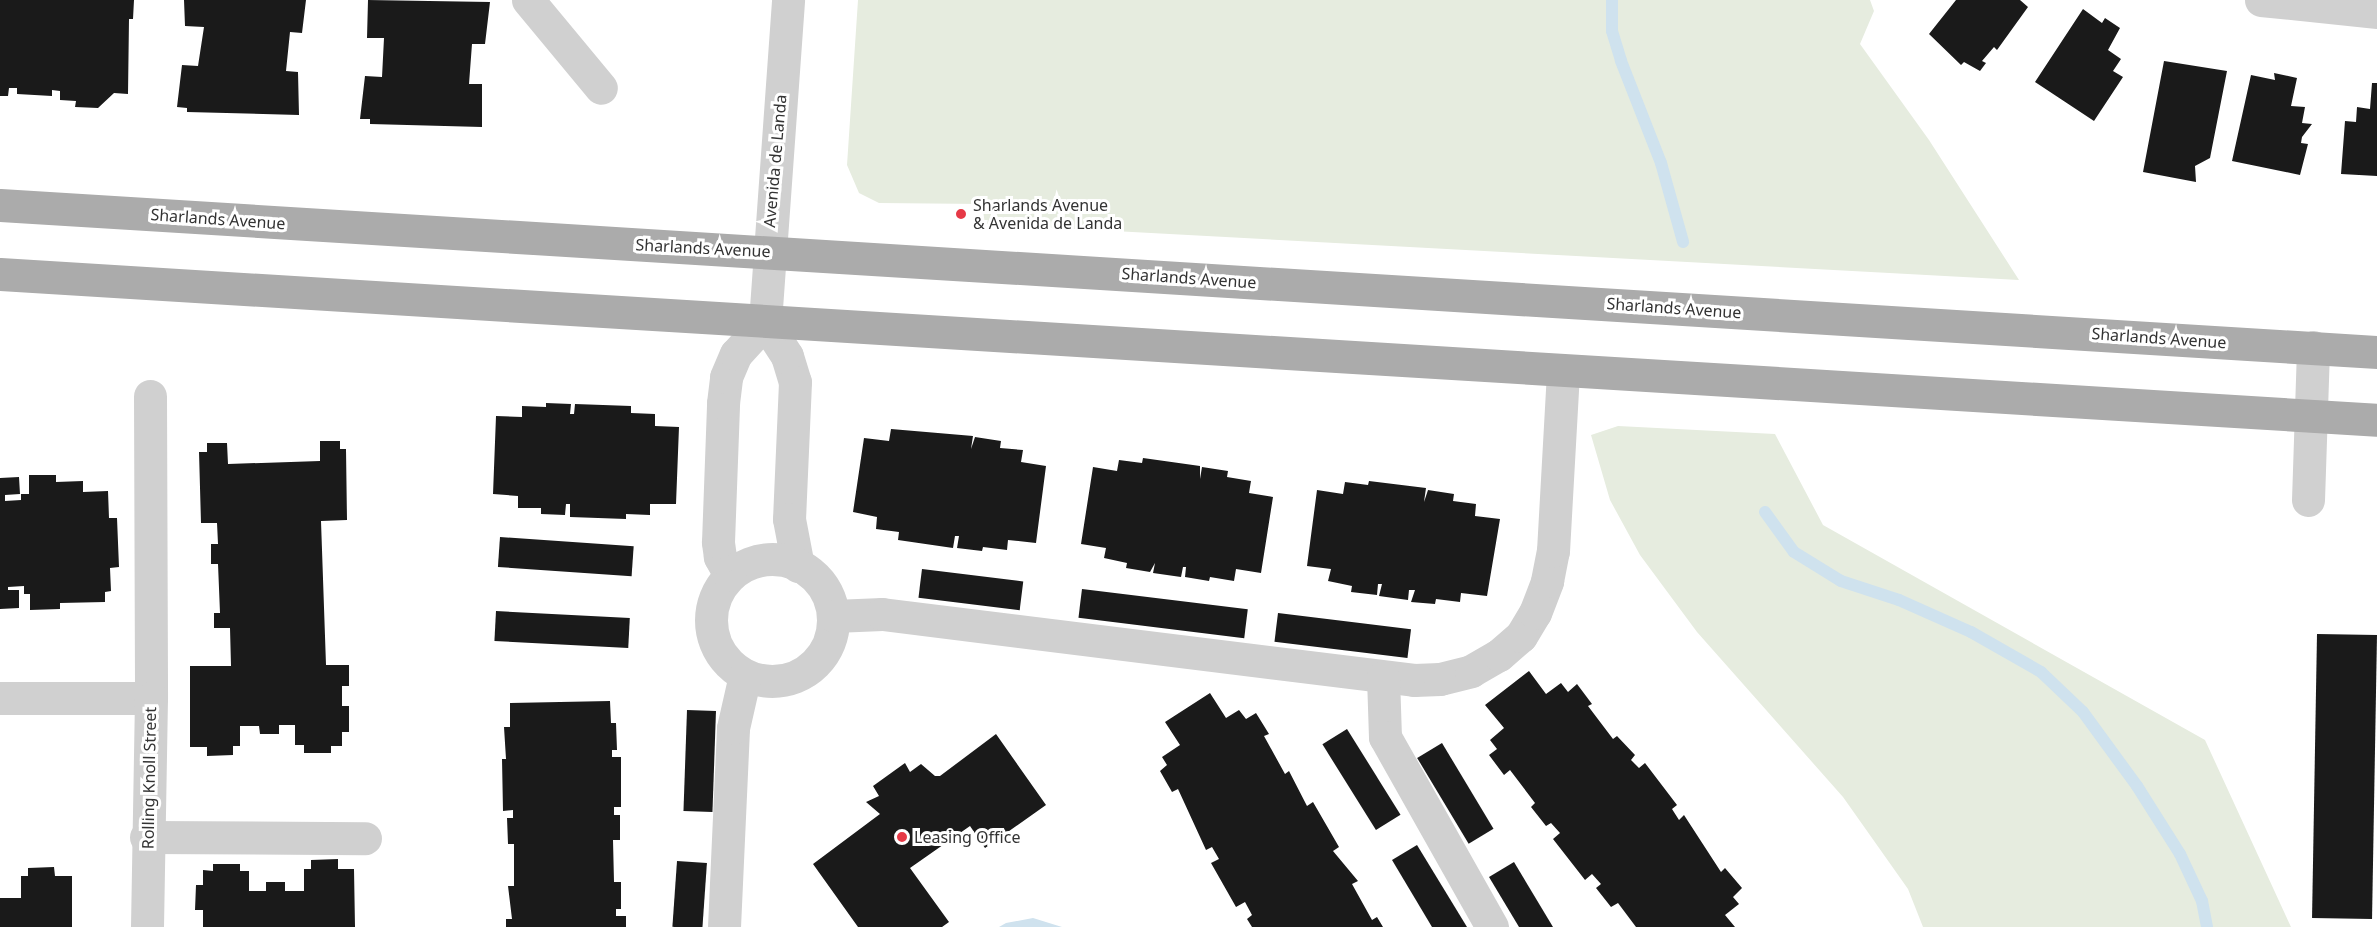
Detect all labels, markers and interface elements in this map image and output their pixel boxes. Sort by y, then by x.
street label: Avenida de Landa [760,94,790,228]
place label: Sharlands Avenue & Avenida de Landa [973,195,1122,233]
street label: Sharlands Avenue [150,205,286,233]
marker: Sharlands Avenue & Avenida de Landa [954,207,968,221]
street label: Sharlands Avenue [635,235,771,261]
street label: Sharlands Avenue [1121,264,1257,292]
street label: Sharlands Avenue [1606,294,1742,322]
street label: Sharlands Avenue [2091,324,2227,352]
street label: Rolling Knoll Street [138,707,160,849]
place label: Leasing Office [914,827,1020,847]
marker: Leasing Office [895,830,909,844]

